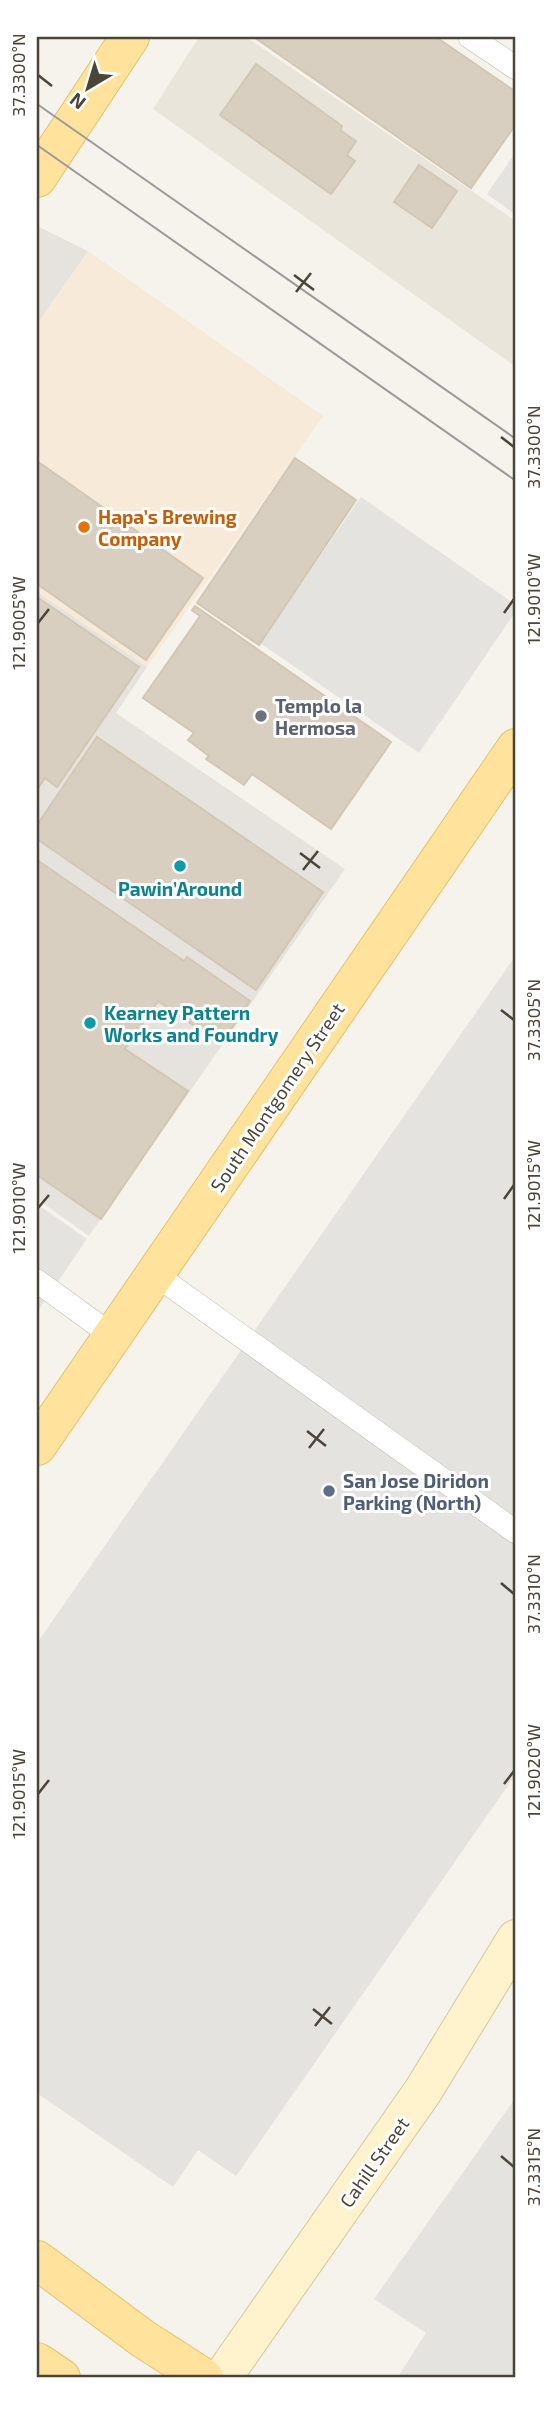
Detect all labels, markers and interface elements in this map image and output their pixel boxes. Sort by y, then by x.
text: 37.3300°N [7,33,29,117]
north arrow [52,52,122,122]
text: N [65,89,90,115]
text: 37.3300°N [522,405,544,489]
place label: Hapa’s Brewing Company [98,505,237,551]
marker: Hapa’s Brewing Company [76,519,92,535]
text: 121.9010°W [522,553,544,645]
text: 121.9005°W [7,576,29,670]
place label: Templo la Hermosa [275,694,362,739]
marker: Templo la Hermosa [253,708,269,724]
marker: Pawin’Around [172,858,188,874]
place label: Pawin’Around [118,877,242,900]
text: 37.3305°N [522,979,544,1061]
street label: South Montgomery Street [205,998,349,1196]
place label: Kearney Pattern Works and Foundry [104,1001,279,1047]
marker: Kearney Pattern Works and Foundry [82,1015,98,1031]
text: 121.9015°W [522,1140,544,1230]
text: 121.9010°W [7,1162,29,1254]
place label: San Jose Diridon Parking (North) [343,1469,489,1514]
marker: San Jose Diridon Parking (North) [321,1483,337,1499]
text: 37.3310°N [522,1554,544,1634]
text: 121.9020°W [522,1724,544,1818]
text: 121.9015°W [7,1749,29,1839]
street label: Cahill Street [335,2112,413,2212]
text: 37.3315°N [522,2128,544,2206]

